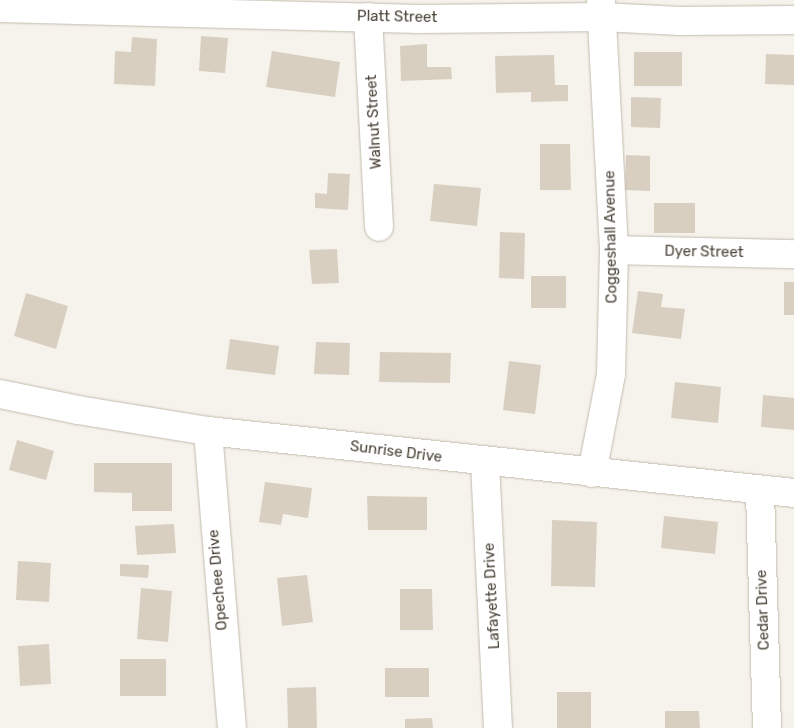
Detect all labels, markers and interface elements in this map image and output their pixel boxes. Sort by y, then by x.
street label: Platt Street [357,7,437,27]
street label: Walnut Street [363,74,385,170]
street label: Coggeshall Avenue [601,170,621,304]
street label: Dyer Street [664,242,744,262]
street label: Sunrise Drive [349,437,443,467]
street label: Opechee Drive [205,529,231,631]
street label: Lafayette Drive [480,542,504,650]
street label: Cedar Drive [753,569,773,651]

